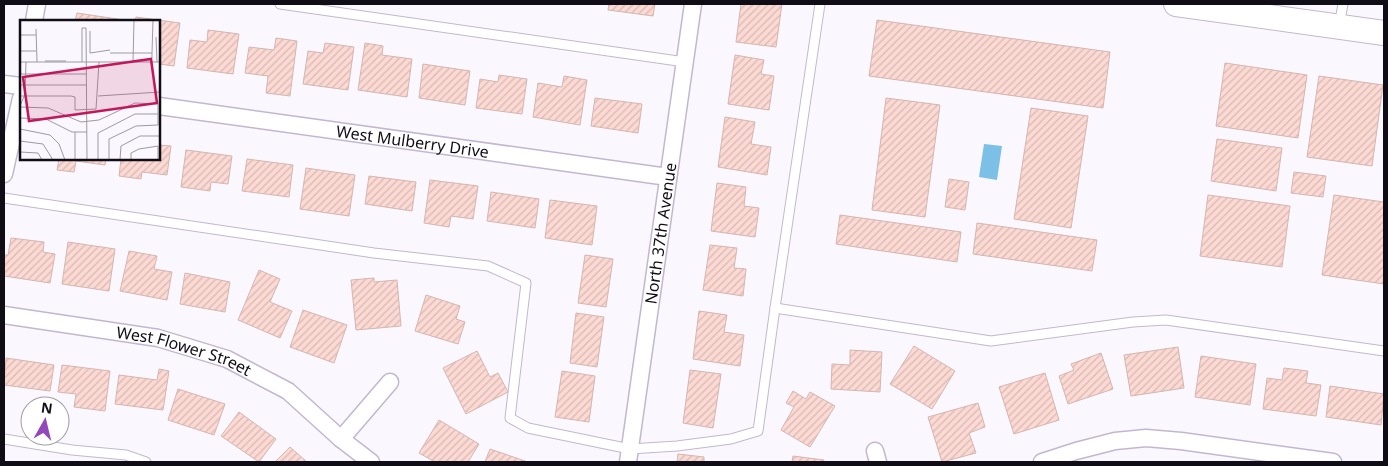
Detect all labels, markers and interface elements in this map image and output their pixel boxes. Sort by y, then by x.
inset map [20,20,160,160]
street label: West Mulberry Drive [335,120,490,163]
street label: North 37th Avenue [640,161,681,305]
street label: West Flower Street [115,321,256,381]
north arrow [20,396,70,446]
text: N [40,397,54,418]

